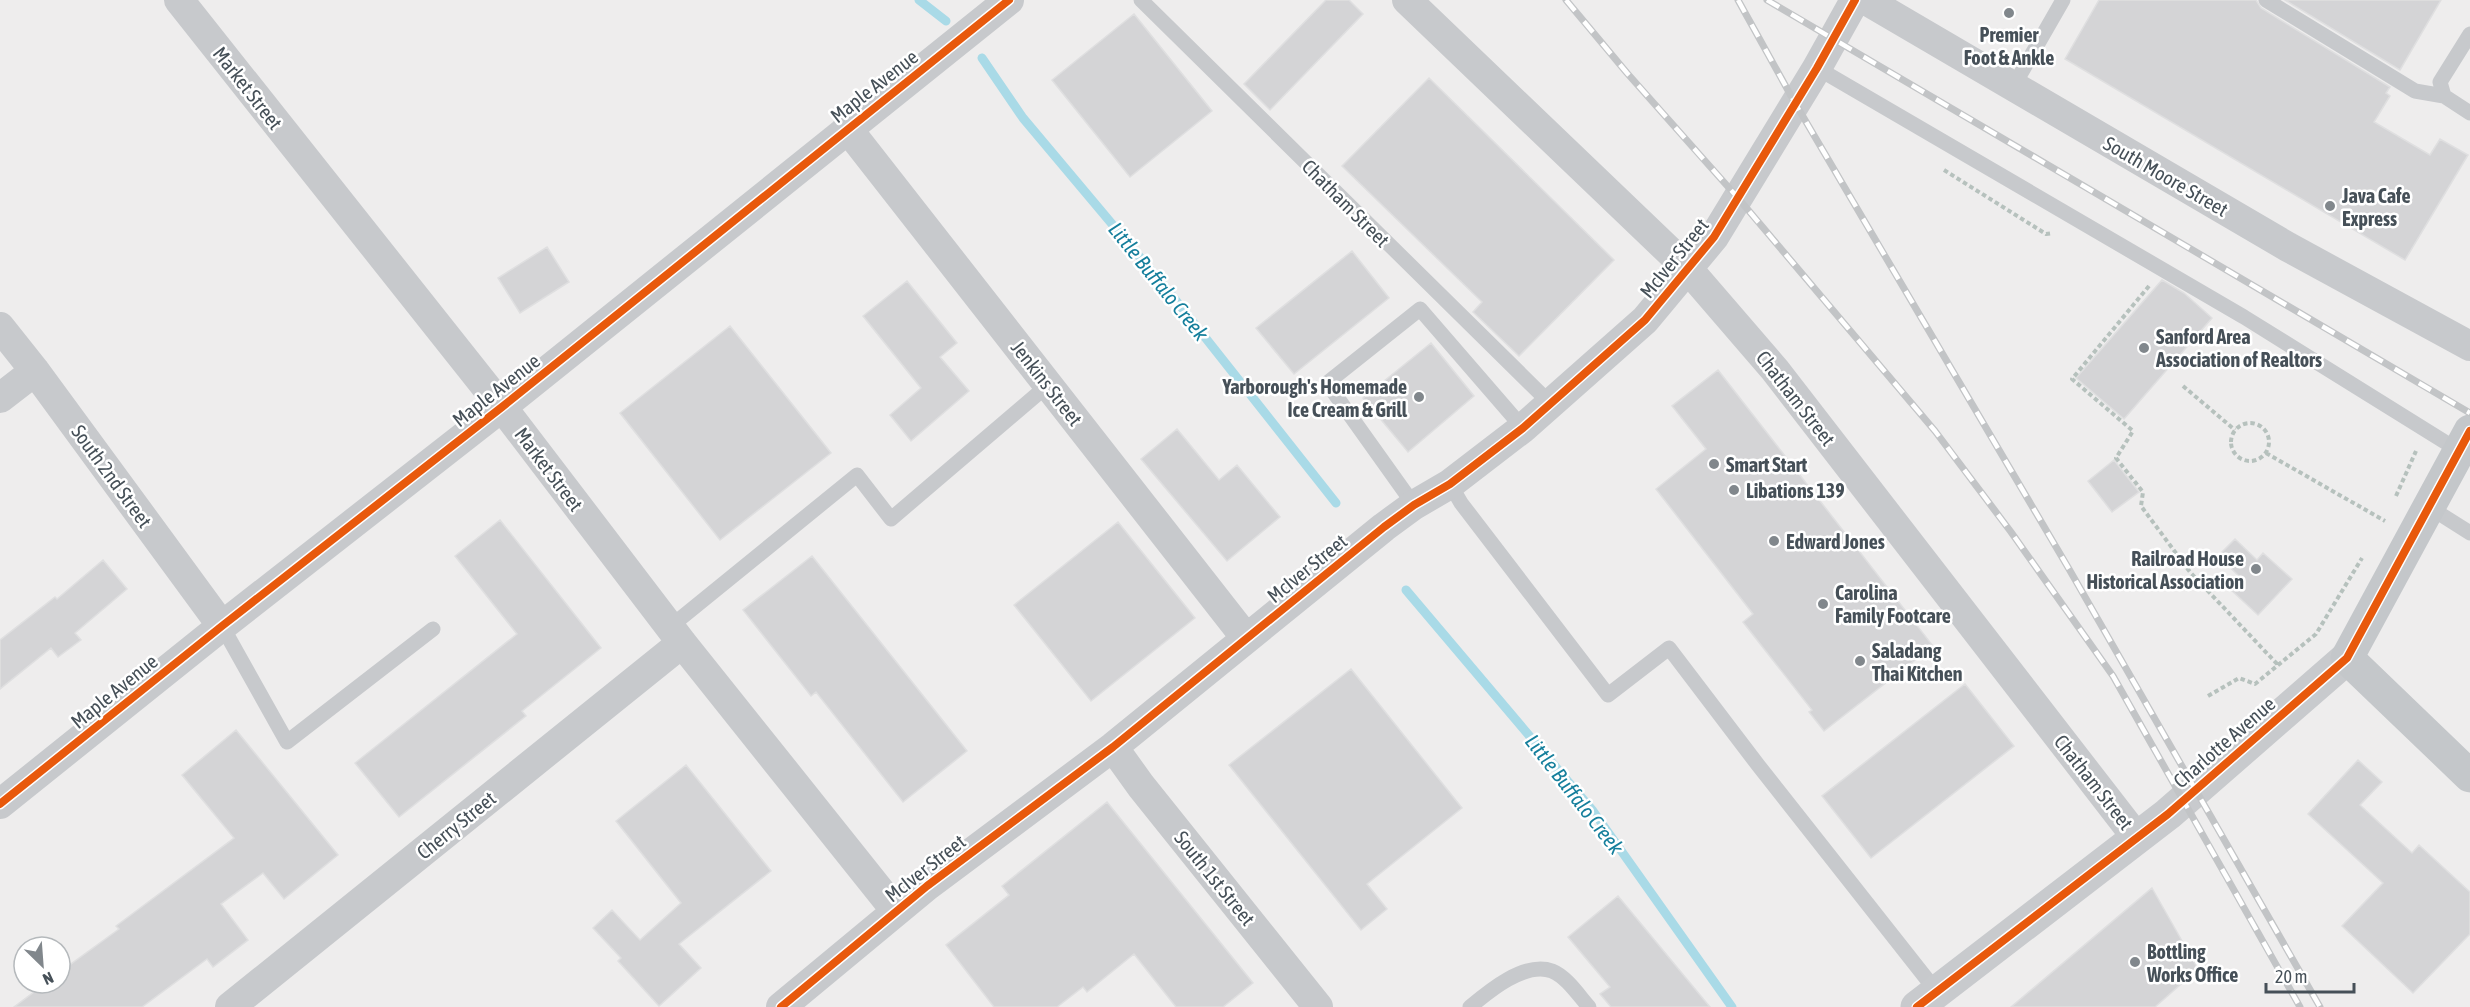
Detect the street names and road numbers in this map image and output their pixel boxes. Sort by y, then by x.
street label: Market Street [209,42,288,134]
street label: Maple Avenue [826,45,922,127]
street label: South Moore Street [2100,131,2232,221]
street label: Chatham Street [1298,155,1395,252]
street label: McIver Street [1635,213,1713,302]
street label: Jenkins Street [1007,336,1087,430]
street label: Chatham Street [1752,346,1840,450]
street label: Maple Avenue [448,349,544,431]
street label: South 2nd Street [67,420,157,532]
street label: Market Street [510,423,588,515]
street label: McIver Street [1263,529,1352,607]
street label: Maple Avenue [66,649,162,733]
street label: Charlotte Avenue [2169,692,2279,792]
street label: Chatham Street [2050,730,2138,834]
street label: Cherry Street [412,786,500,864]
street label: South 1st Street [1170,826,1260,930]
street label: McIver Street [880,829,970,906]

